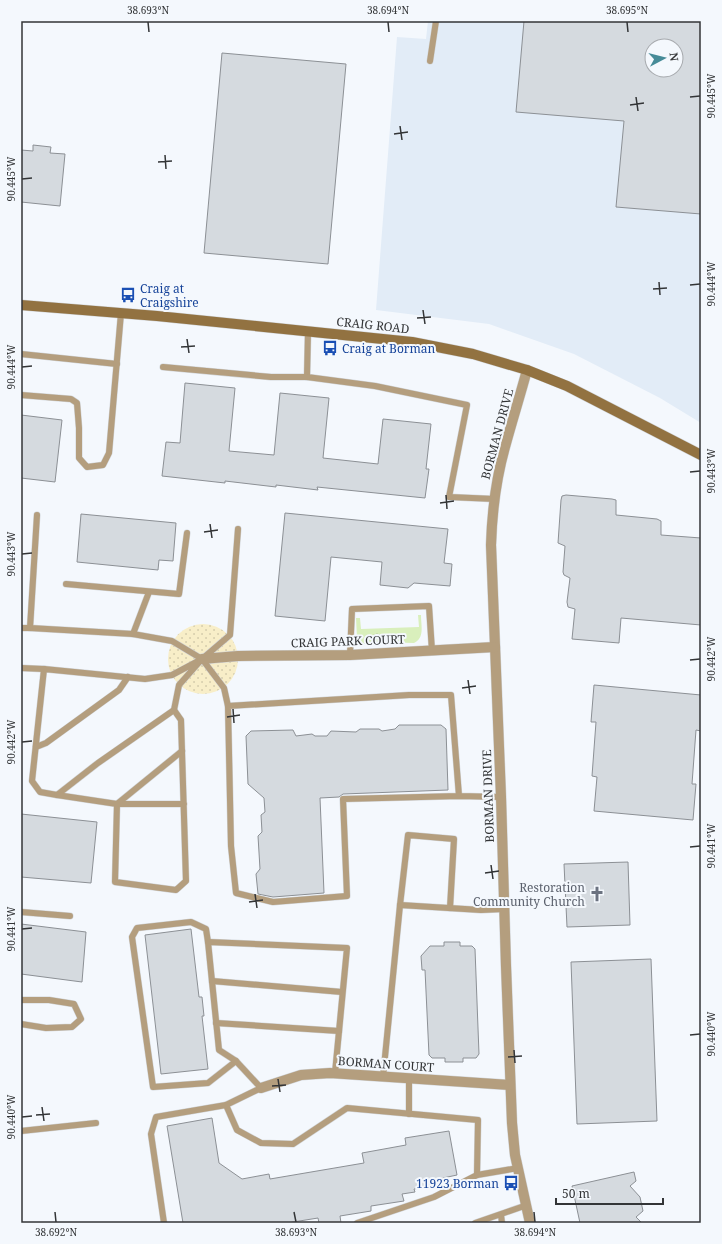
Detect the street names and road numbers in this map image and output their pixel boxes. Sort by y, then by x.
street label: CRAIG ROAD [336,313,411,337]
street label: BORMAN DRIVE [477,387,517,481]
street label: CRAIG PARK COURT [291,630,406,651]
street label: BORMAN DRIVE [478,749,498,843]
street label: BORMAN COURT [337,1052,435,1076]

